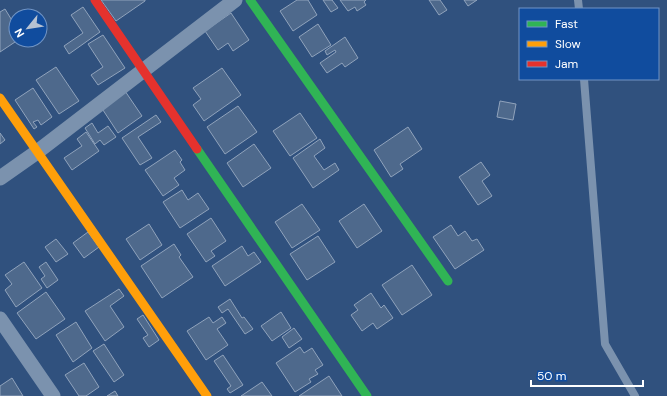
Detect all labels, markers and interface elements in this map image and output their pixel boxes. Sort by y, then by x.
north arrow [8,8,48,48]
legend [519,8,659,80]
text: Fast [555,16,578,32]
text: N [11,26,27,40]
text: Slow [555,36,581,52]
text: Jam [555,56,578,72]
scale bar [531,362,643,388]
text: 50 m [537,368,566,384]

